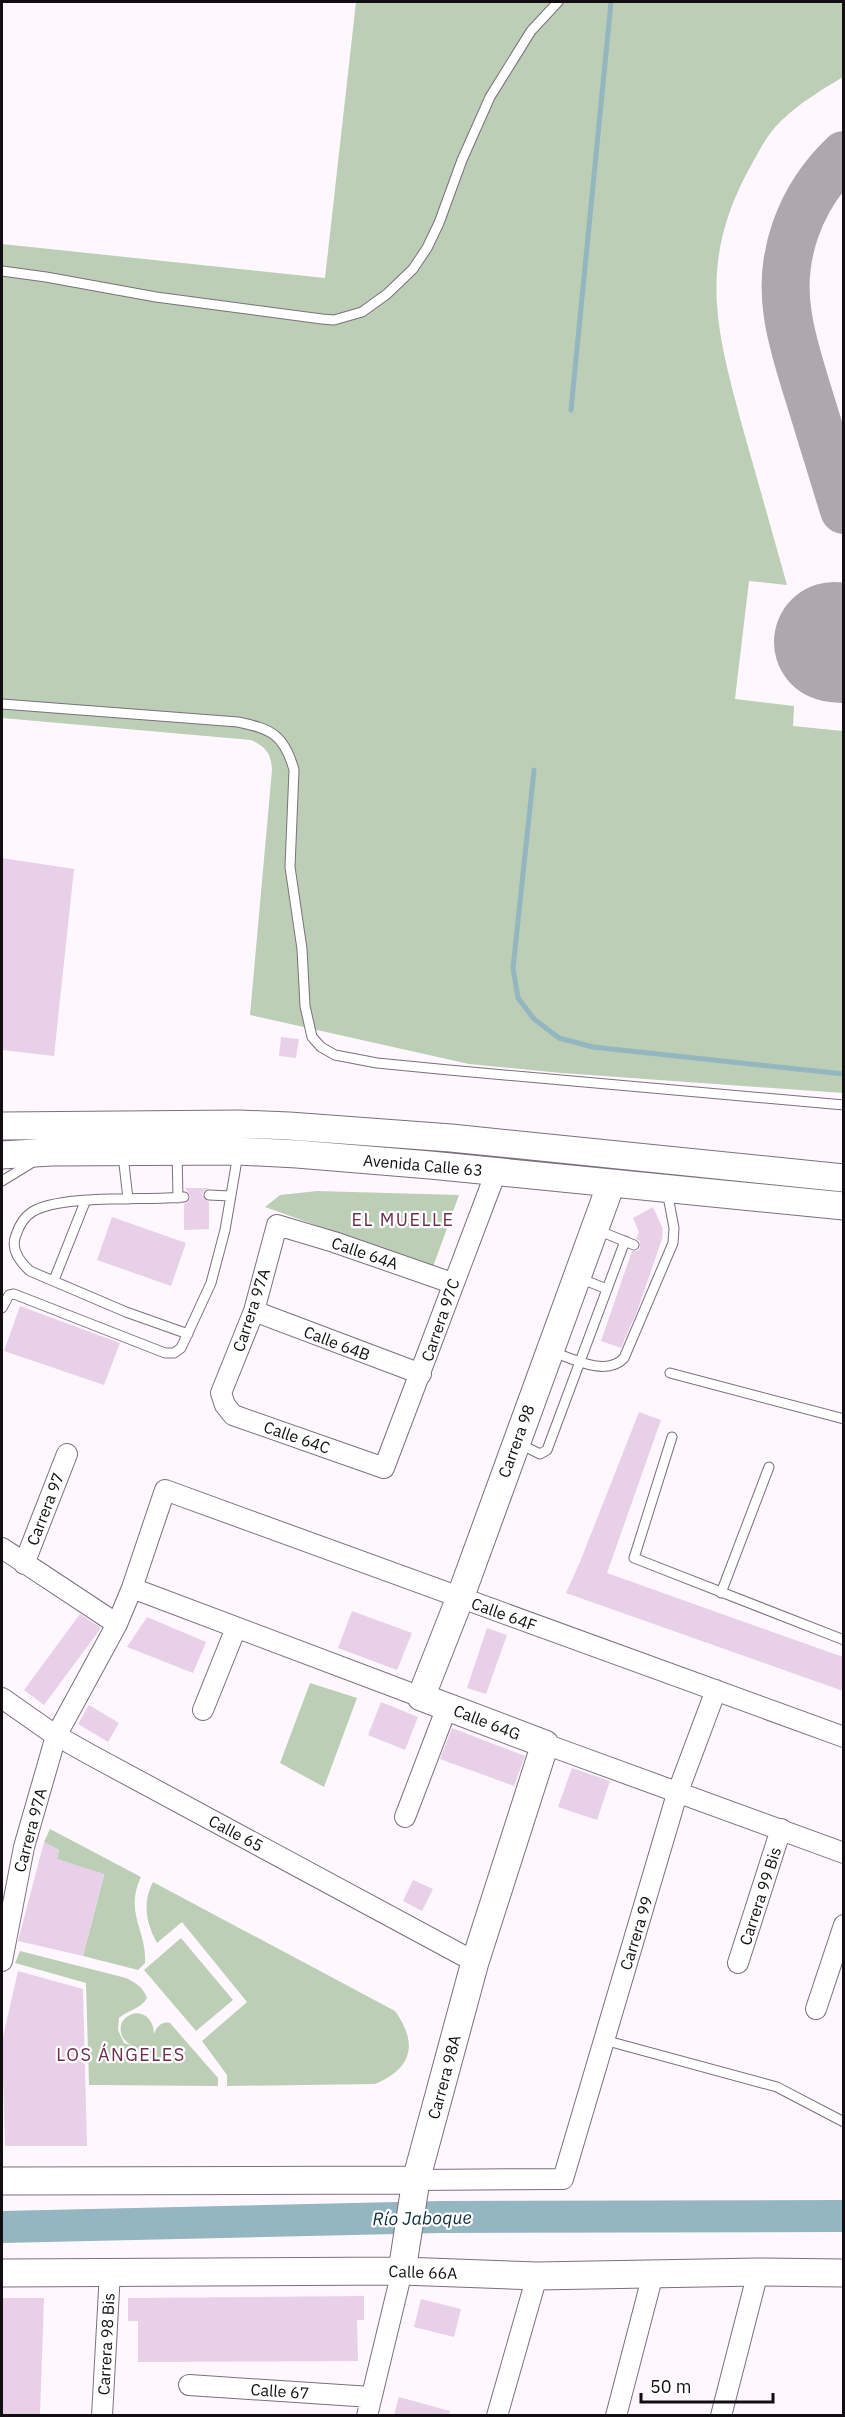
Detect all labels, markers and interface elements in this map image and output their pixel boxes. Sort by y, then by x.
street label: Avenida Calle 63 [362,1150,484,1180]
district label: EL MUELLE [351,1208,455,1231]
street label: Calle 64A [329,1232,401,1274]
street label: Carrera 97A [228,1266,274,1354]
street label: Carrera 97C [417,1276,464,1364]
street label: Calle 64B [301,1321,373,1365]
street label: Carrera 98 [494,1402,538,1480]
street label: Calle 64C [261,1416,333,1458]
street label: Carrera 97 [22,1470,68,1548]
street label: Calle 64F [469,1593,539,1635]
street label: Calle 64G [451,1700,523,1744]
street label: Carrera 97A [9,1786,51,1874]
street label: Calle 65 [205,1810,267,1856]
street label: Carrera 99 Bis [735,1844,785,1948]
street label: Carrera 99 [615,1894,657,1972]
street label: Carrera 98A [423,2033,465,2121]
district label: LOS ÁNGELES [56,2043,186,2066]
water label: Río Jaboque [372,2206,472,2230]
street label: Calle 66A [388,2261,458,2283]
street label: Carrera 98 Bis [93,2292,119,2396]
scale bar [641,2366,773,2404]
text: 50 m [650,2375,692,2398]
street label: Calle 67 [250,2379,310,2403]

